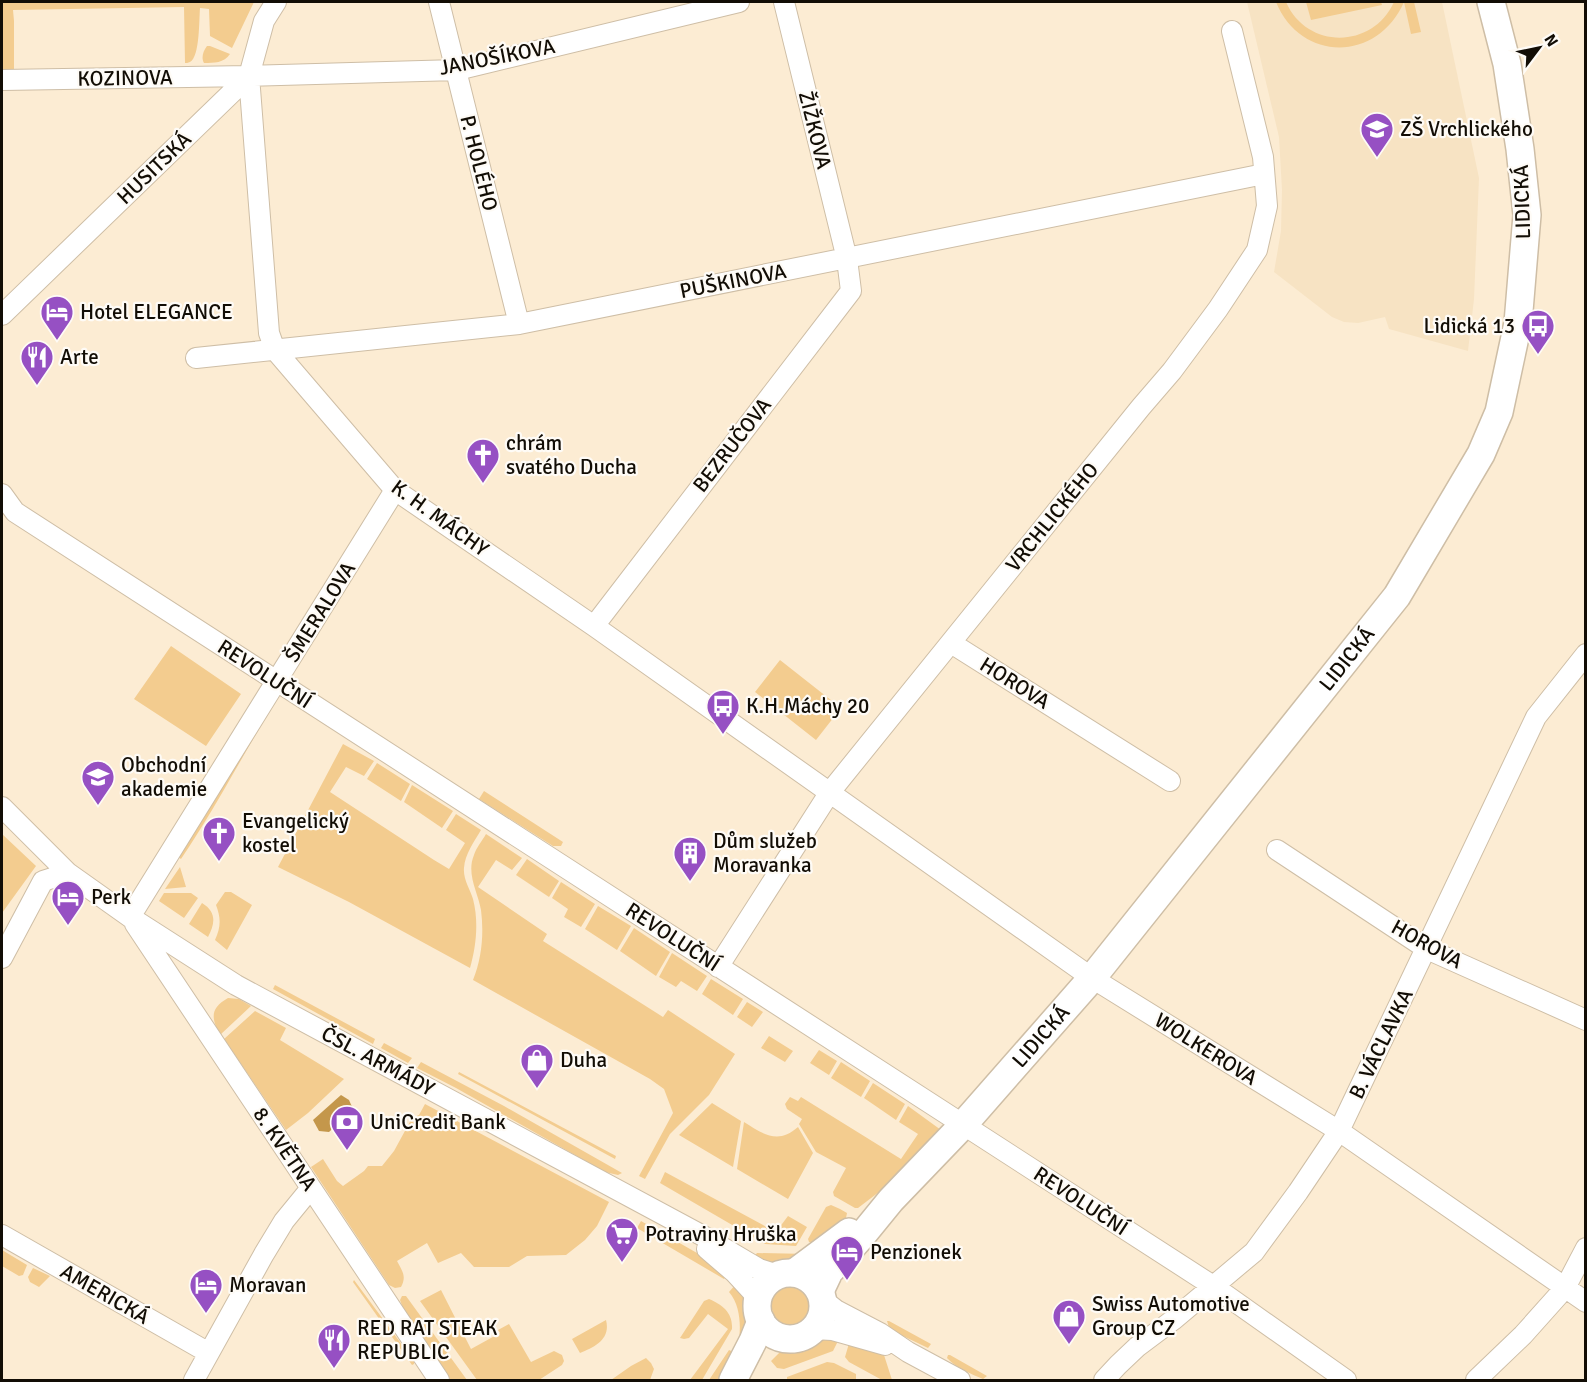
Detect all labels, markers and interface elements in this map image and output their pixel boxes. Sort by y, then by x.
north arrow [1509,18,1569,78]
text: N [1539,31,1562,51]
street label: JANOŠÍKOVA [437,33,557,81]
street label: KOZINOVA [77,64,173,92]
street label: ŽIŽKOVA [793,88,837,172]
school or university icon: ZŠ Vrchlického [1359,111,1395,158]
street label: P. HOLÉHO [455,112,503,214]
place label: ZŠ Vrchlického [1400,116,1533,142]
street label: HUSITSKÁ [111,126,197,210]
street label: LIDICKÁ [1508,164,1536,240]
street label: PUŠKINOVA [678,258,789,304]
hotel icon: Hotel ELEGANCE [39,294,75,341]
place label: Hotel ELEGANCE [80,299,233,325]
bus stop icon: Lidická 13 [1520,308,1556,355]
place label: Lidická 13 [1424,313,1515,339]
restaurant icon: Arte [19,339,55,386]
place label: Arte [60,344,99,370]
street label: BEZRUČOVA [687,393,777,497]
place label: chrám svatého Ducha [506,430,637,480]
church icon: chrám svatého Ducha [465,437,501,484]
street label: VRCHLICKÉHO [1000,457,1104,577]
street label: K. H. MÁCHY [386,474,494,562]
street label: ŠMERALOVA [279,557,361,667]
street label: LIDICKÁ [1313,621,1380,696]
street label: REVOLUČNÍ [213,634,318,715]
street label: HOROVA [975,651,1055,715]
bus stop icon: K.H.Máchy 20 [705,688,741,735]
place label: K.H.Máchy 20 [746,693,869,719]
place label: Obchodní akademie [121,752,207,802]
school or university icon: Obchodní akademie [80,759,116,806]
place label: Evangelický kostel [242,808,349,858]
church icon: Evangelický kostel [201,815,237,862]
place label: Dům služeb Moravanka [713,828,817,878]
building icon: Dům služeb Moravanka [672,835,708,882]
hotel icon: Perk [50,879,86,926]
place label: Perk [91,884,132,910]
street label: REVOLUČNÍ [621,897,726,978]
street label: HOROVA [1387,914,1467,974]
street label: B. VÁCLAVKA [1343,985,1419,1103]
street label: LIDICKÁ [1006,1000,1075,1073]
street label: WOLKEROVA [1150,1007,1262,1091]
street label: ČSL. ARMÁDY [317,1020,439,1102]
shop icon: Duha [519,1042,555,1089]
place label: Duha [560,1047,607,1073]
street label: 8. KVĚTNA [248,1102,323,1196]
bank icon: UniCredit Bank [329,1104,365,1151]
place label: UniCredit Bank [370,1109,506,1135]
street label: REVOLUČNÍ [1029,1161,1134,1242]
supermarket icon: Potraviny Hruška [604,1216,640,1263]
place label: Potraviny Hruška [645,1221,797,1247]
hotel icon: Penzionek [829,1234,865,1281]
place label: Penzionek [870,1239,962,1265]
street label: AMERICKÁ [56,1258,154,1330]
hotel icon: Moravan [188,1267,224,1314]
place label: Moravan [229,1272,306,1298]
place label: Swiss Automotive Group CZ [1092,1291,1250,1341]
shop icon: Swiss Automotive Group CZ [1051,1298,1087,1345]
place label: RED RAT STEAK REPUBLIC [357,1315,498,1365]
restaurant icon: RED RAT STEAK REPUBLIC [316,1322,352,1369]

